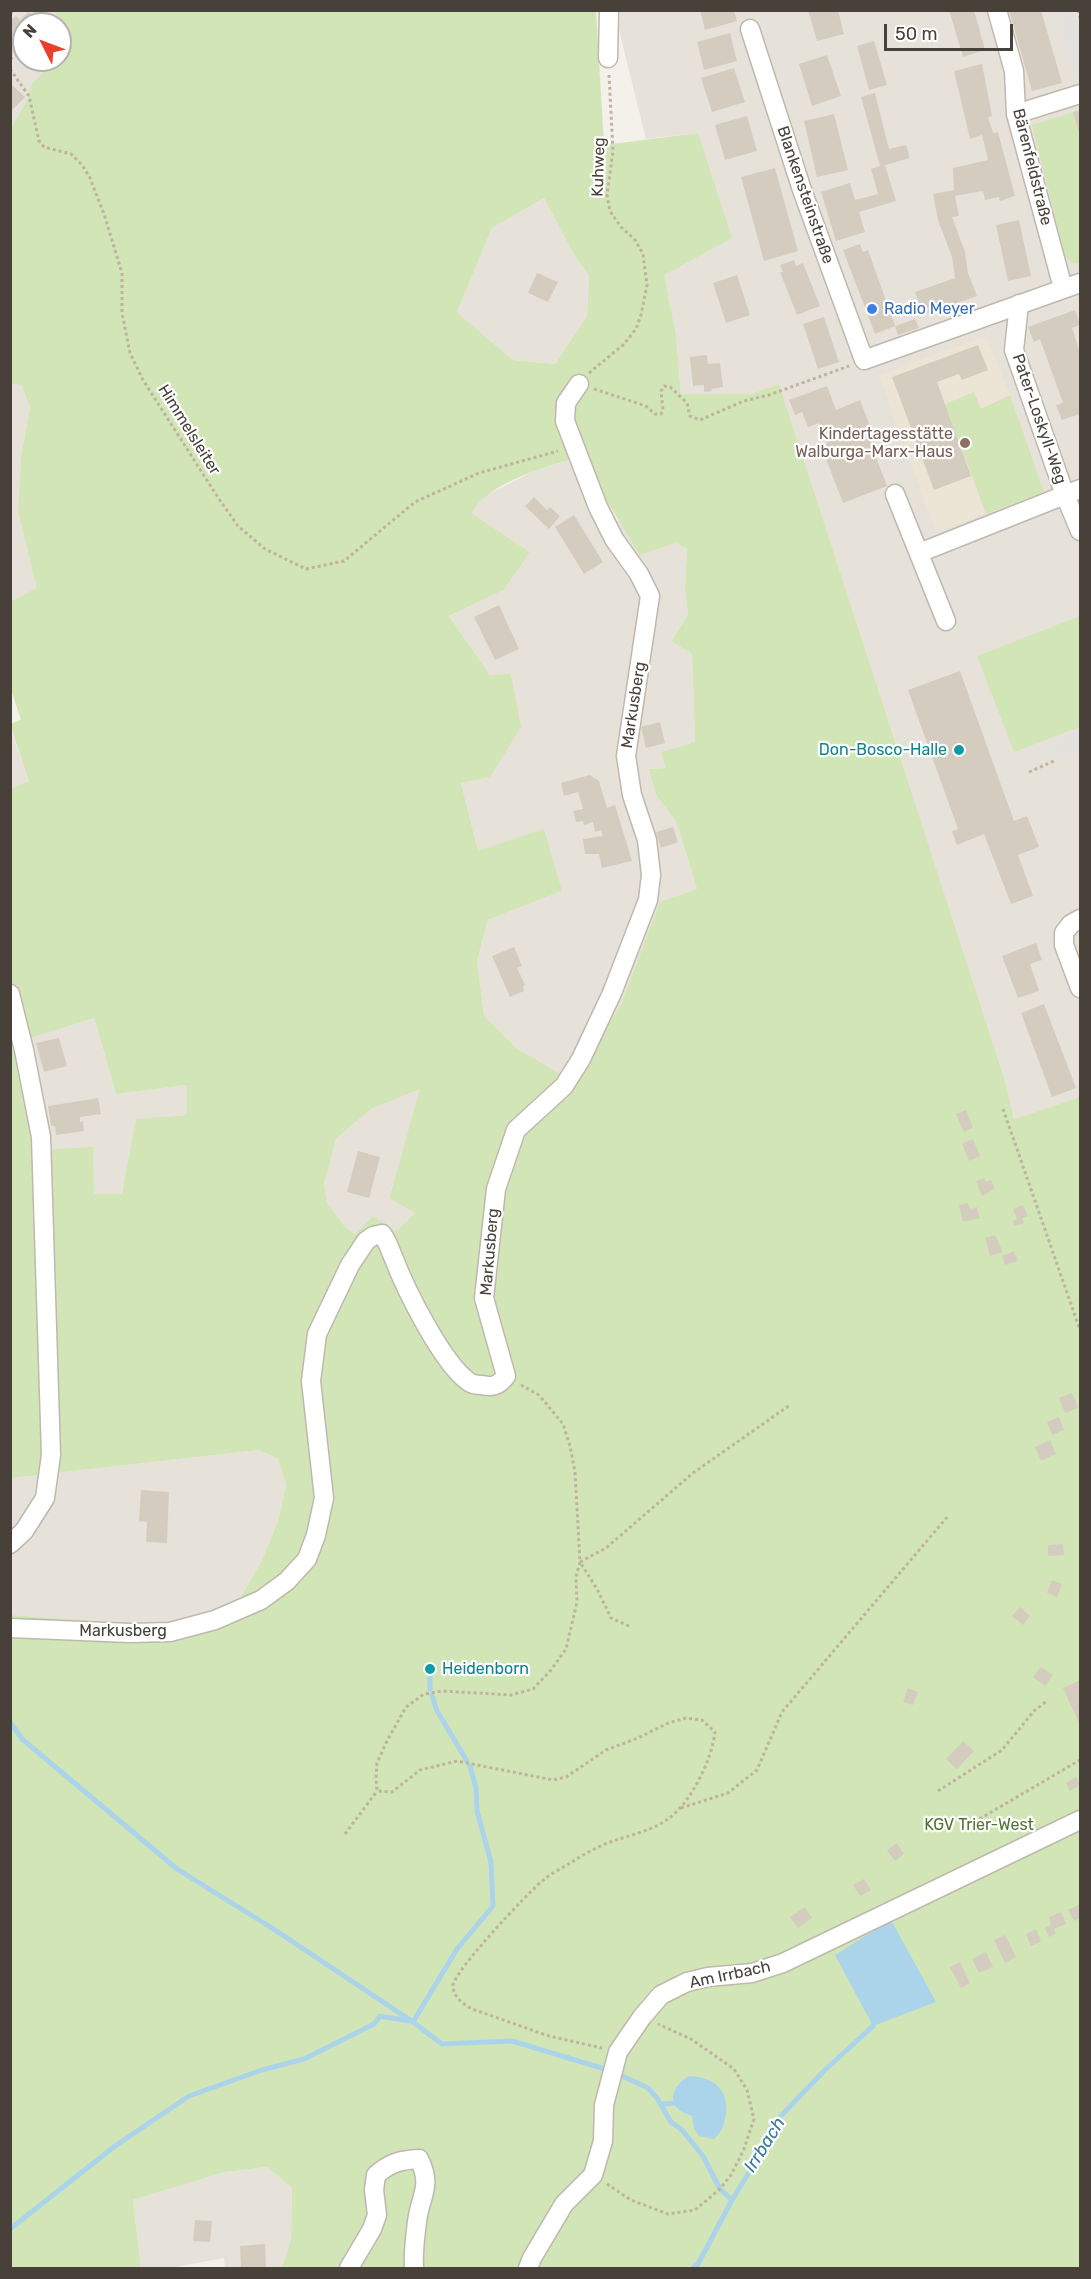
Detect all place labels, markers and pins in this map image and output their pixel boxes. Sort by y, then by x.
place label: Radio Meyer [884,299,975,319]
marker: Radio Meyer [865,302,879,316]
place label: Kindertagesstätte Walburga-Marx-Haus [795,424,953,462]
marker: Kindertagesstätte Walburga-Marx-Haus [958,436,972,450]
place label: Don-Bosco-Halle [819,740,947,760]
marker: Don-Bosco-Halle [952,743,966,757]
place label: Heidenborn [442,1659,529,1679]
marker: Heidenborn [423,1662,437,1676]

